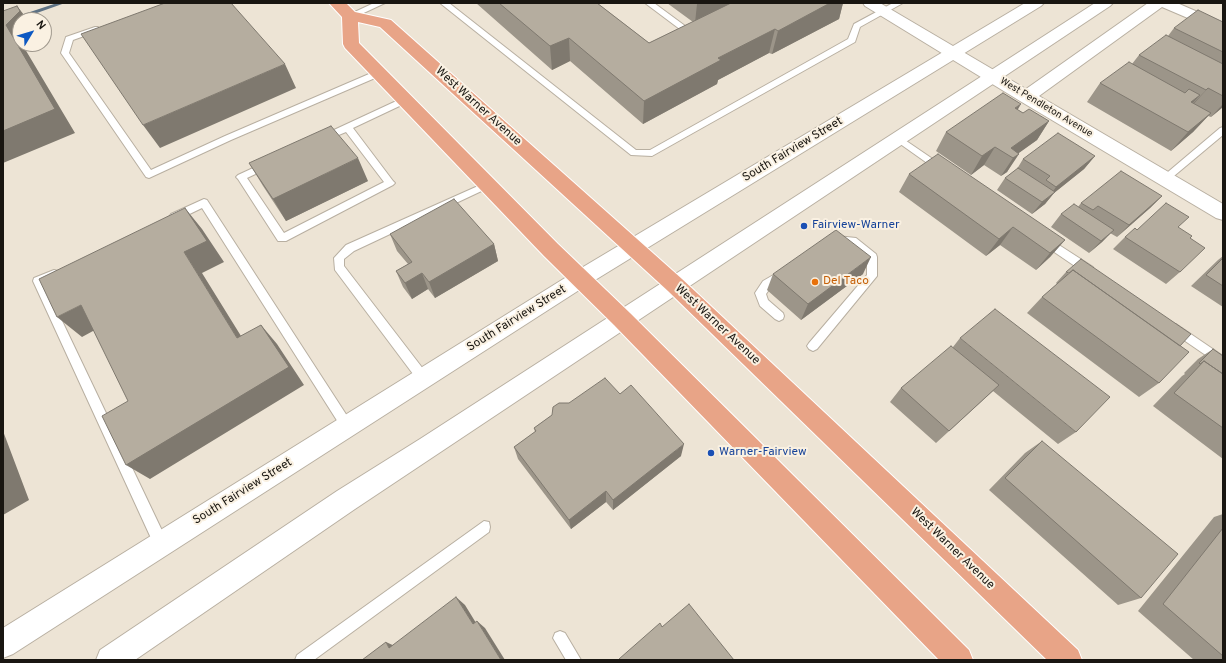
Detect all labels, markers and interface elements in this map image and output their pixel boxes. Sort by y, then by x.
north arrow [12,12,52,52]
text: N [33,18,49,33]
street label: West Warner Avenue [432,65,524,149]
street label: West Pendleton Avenue [998,76,1094,140]
street label: South Fairview Street [740,114,846,186]
place label: Fairview-Warner [812,219,900,233]
marker: Fairview-Warner [799,221,809,231]
place label: Del Taco [823,275,869,289]
marker: Del Taco [810,277,820,287]
street label: West Warner Avenue [671,282,763,368]
street label: South Fairview Street [465,283,569,355]
place label: Warner-Fairview [719,446,806,460]
marker: Warner-Fairview [706,448,716,458]
street label: South Fairview Street [191,456,295,528]
street label: West Warner Avenue [907,505,997,593]

